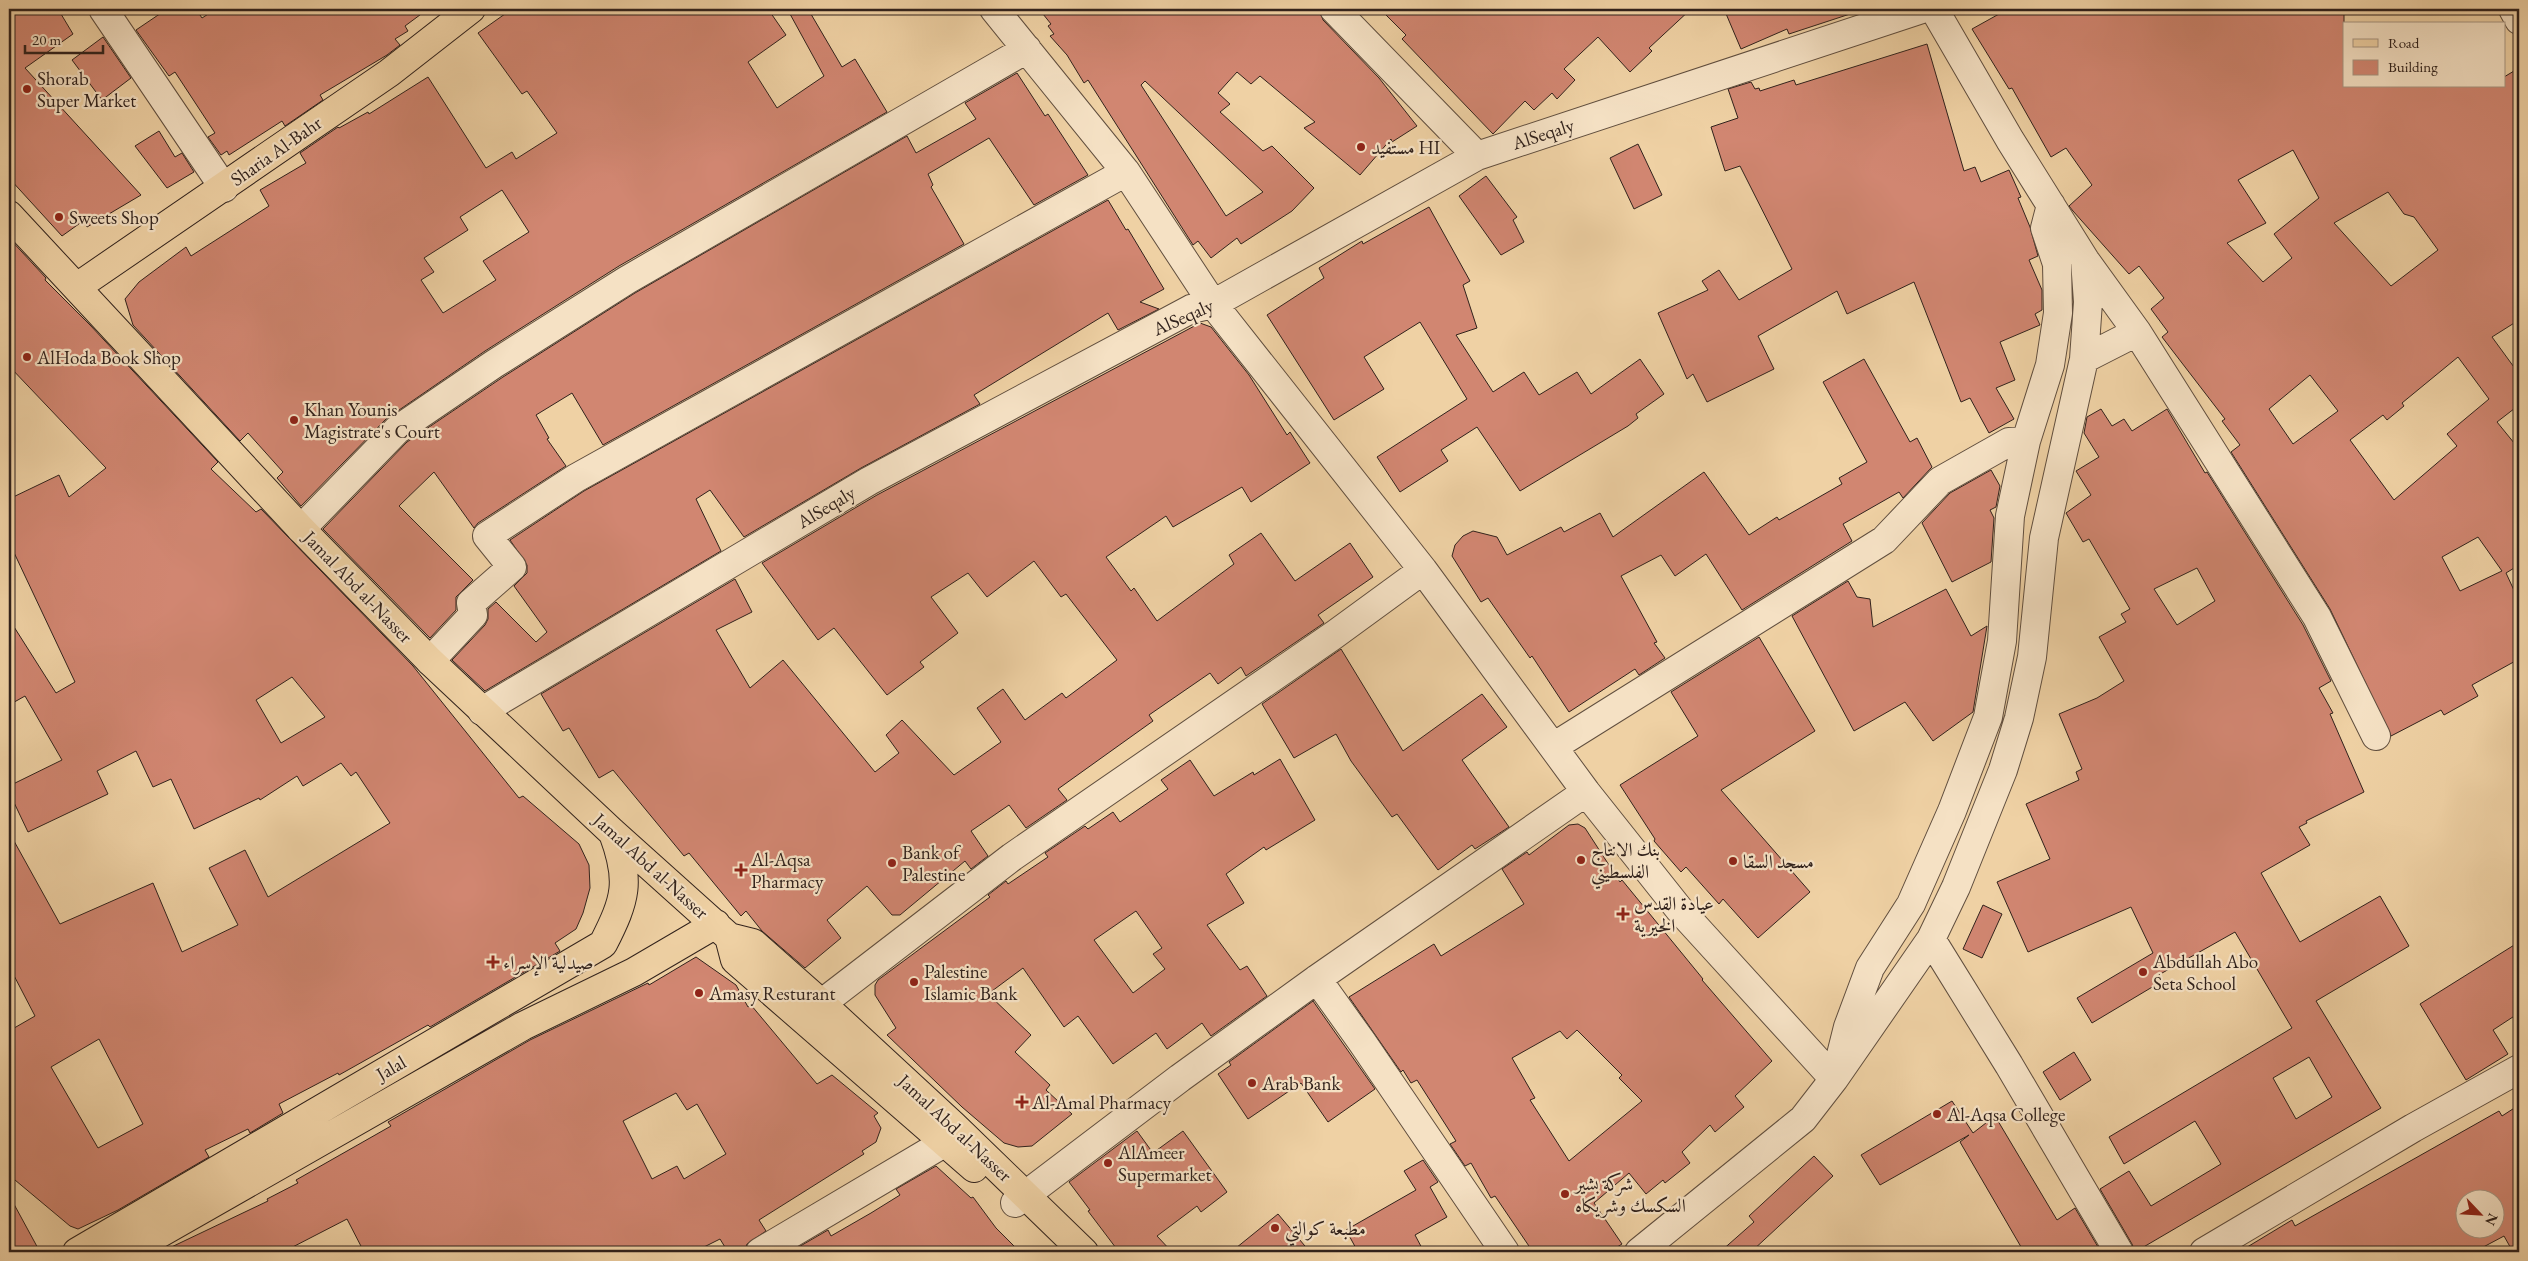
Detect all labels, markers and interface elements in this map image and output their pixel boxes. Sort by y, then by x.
scale bar [25,22,102,54]
legend [2343,22,2506,88]
text: 20 m [32,30,61,49]
text: Road [2388,33,2420,52]
text: Building [2388,57,2438,76]
place label: Shorab Super Market [37,66,136,113]
marker: Shorab Super Market [21,83,33,95]
street label: Sharia Al-Bahr [225,110,327,192]
street label: AlSeqaly [1508,112,1578,156]
place label: مستفيد HI [1371,135,1441,160]
marker: مستفيد HI [1355,141,1367,153]
place label: Sweets Shop [69,205,159,230]
marker: Sweets Shop [53,211,65,223]
street label: AlSeqaly [1148,292,1218,342]
place label: AlHoda Book Shop [36,345,181,370]
marker: AlHoda Book Shop [21,351,33,363]
place label: Khan Younis Magistrate's Court [304,397,440,444]
marker: Khan Younis Magistrate's Court [288,414,300,426]
street label: AlSeqaly [791,479,860,535]
street label: Jamal Abd al-Nasser [297,524,419,649]
street label: Jamal Abd al-Nasser [586,806,715,925]
place label: بنك الانتاج الفلسطيني [1591,837,1660,890]
place label: Bank of Palestine [902,840,965,887]
place label: Al-Aqsa Pharmacy [750,847,824,894]
place label: مسجد السقا [1743,849,1814,874]
marker: بنك الانتاج الفلسطيني [1575,854,1587,866]
marker: مسجد السقا [1727,855,1739,867]
marker: Bank of Palestine [886,857,898,869]
marker: Al-Aqsa Pharmacy [735,864,747,876]
place label: عيادة القدس الخيرية [1634,891,1714,938]
marker: عيادة القدس الخيرية [1616,907,1630,921]
place label: ِAbdullah Abo Seta School [2152,949,2258,996]
place label: صيدلية الإسراء [503,950,594,977]
marker: صيدلية الإسراء [487,956,499,968]
place label: Palestine Islamic Bank [924,959,1018,1006]
marker: ِAbdullah Abo Seta School [2137,966,2149,978]
marker: Palestine Islamic Bank [908,976,920,988]
place label: Amasy Resturant [708,981,836,1006]
marker: Amasy Resturant [693,987,705,999]
street label: Jalal [370,1049,411,1088]
street label: Jamal Abd al-Nasser [891,1067,1018,1188]
place label: Arab Bank [1261,1071,1341,1096]
marker: Arab Bank [1246,1077,1258,1089]
place label: Al-Amal Pharmacy [1031,1090,1172,1115]
marker: Al-Amal Pharmacy [1016,1096,1028,1108]
place label: Al-Aqsa College [1946,1102,2065,1127]
marker: Al-Aqsa College [1931,1108,1943,1120]
place label: AlAmeer Supermarket [1117,1140,1211,1187]
marker: AlAmeer Supermarket [1102,1157,1114,1169]
place label: شركة بشير السكسك وشريكاه [1573,1171,1686,1218]
marker: شركة بشير السكسك وشريكاه [1559,1188,1571,1200]
north arrow [2456,1188,2506,1238]
text: N [2481,1211,2502,1229]
place label: مطبعة كوالتي [1285,1216,1366,1247]
marker: مطبعة كوالتي [1269,1222,1281,1234]

